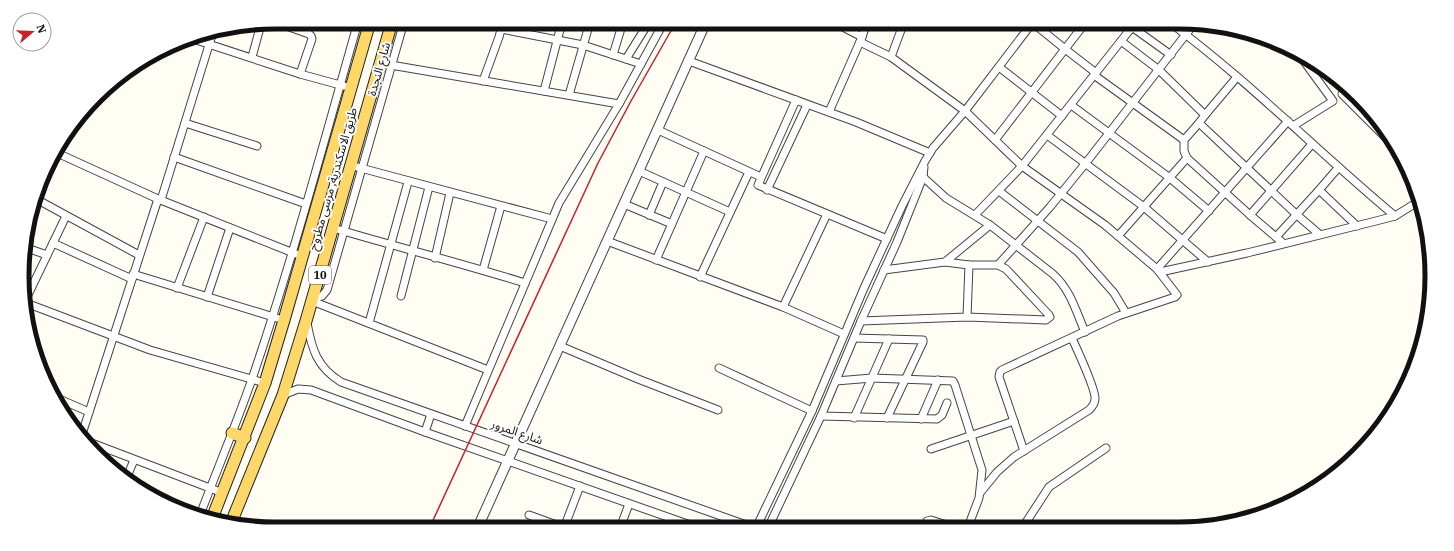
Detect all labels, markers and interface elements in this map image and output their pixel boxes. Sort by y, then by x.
north arrow [12,12,52,52]
text: N [33,22,50,35]
street label: شارع النجدة [364,40,395,98]
street label: طريق الاسكندرية, مرسى مطروح [305,106,362,253]
road number: 10 [309,266,331,284]
street label: شارع المرور [488,415,545,449]

